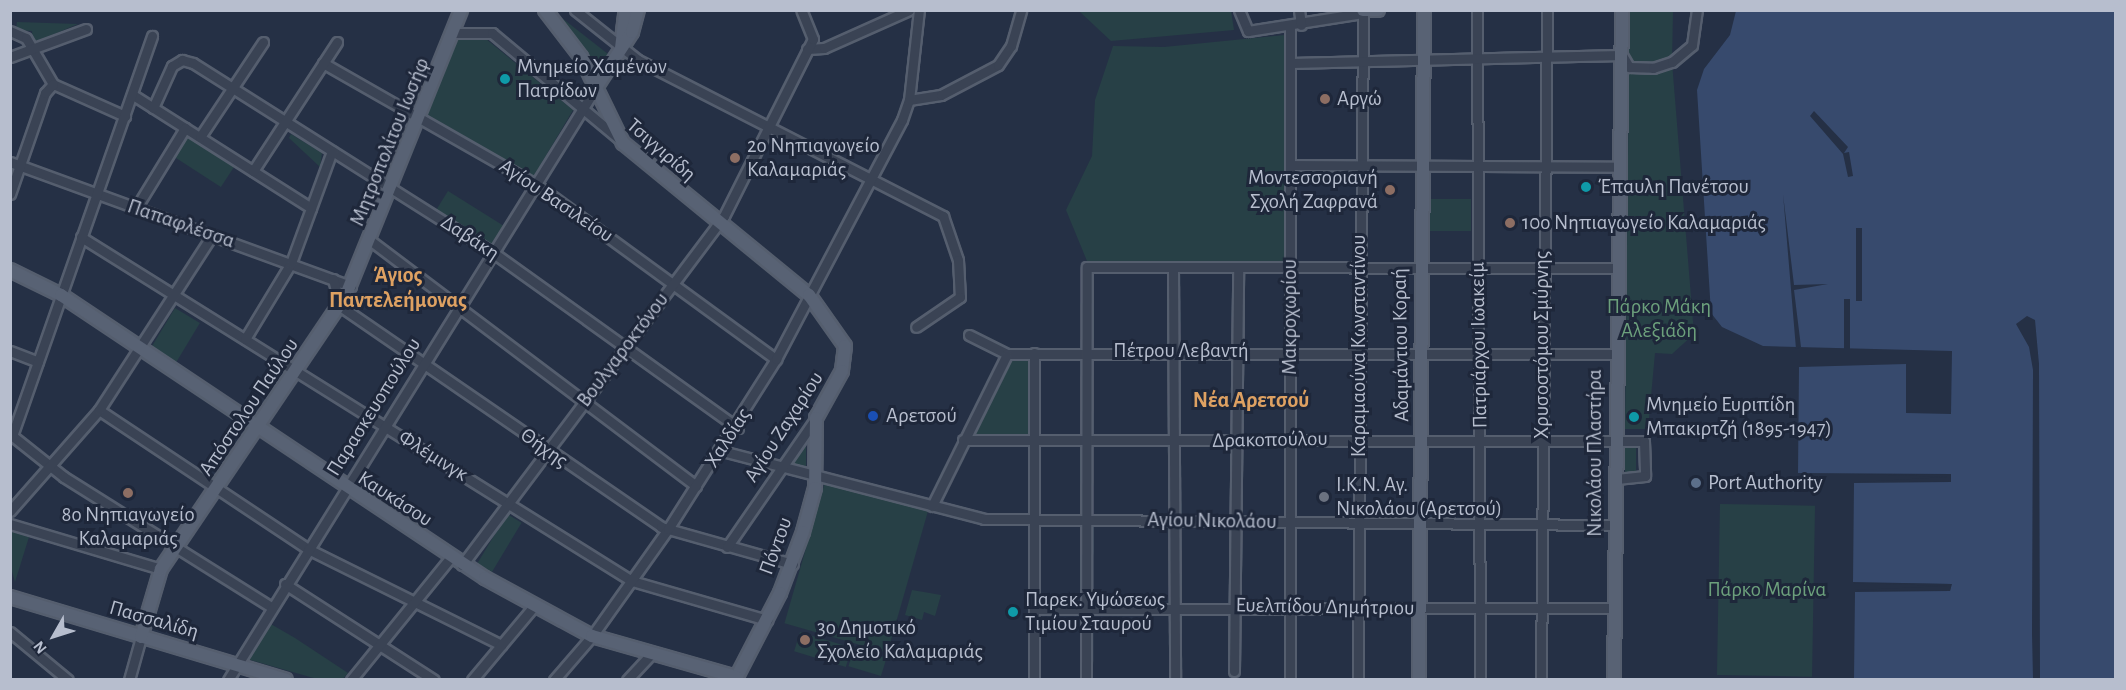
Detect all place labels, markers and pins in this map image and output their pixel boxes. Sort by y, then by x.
place label: Μνημείο Χαμένων Πατρίδων [517,54,667,104]
marker: Μνημείο Χαμένων Πατρίδων [498,72,512,86]
place label: Αργώ [1337,86,1382,112]
marker: Αργώ [1318,92,1332,106]
place label: 2ο Νηπιαγωγείο Καλαμαριάς [747,133,880,183]
marker: 2ο Νηπιαγωγείο Καλαμαριάς [728,151,742,165]
place label: Μοντεσσοριανή Σχολή Ζαφρανά [1248,165,1378,215]
place label: Έπαυλη Πανέτσου [1598,174,1749,200]
marker: Έπαυλη Πανέτσου [1579,180,1593,194]
marker: Μοντεσσοριανή Σχολή Ζαφρανά [1383,183,1397,197]
place label: 10ο Νηπιαγωγείο Καλαμαριάς [1522,210,1766,236]
marker: 10ο Νηπιαγωγείο Καλαμαριάς [1503,216,1517,230]
place label: Μνημείο Ευριπίδη Μπακιρτζή (1895-1947) [1646,392,1832,442]
place label: Αρετσού [886,403,957,429]
marker: Αρετσού [864,407,882,425]
marker: Μνημείο Ευριπίδη Μπακιρτζή (1895-1947) [1627,410,1641,424]
place label: Port Authority [1708,470,1823,496]
place label: Ι.Κ.Ν. Αγ. Νικολάου (Αρετσού) [1336,472,1502,522]
marker: Port Authority [1689,476,1703,490]
marker: 8ο Νηπιαγωγείο Καλαμαριάς [121,486,135,500]
marker: Ι.Κ.Ν. Αγ. Νικολάου (Αρετσού) [1317,490,1331,504]
place label: 8ο Νηπιαγωγείο Καλαμαριάς [61,502,195,552]
place label: Παρεκ. Υψώσεως Τιμίου Σταυρού [1025,587,1165,637]
marker: Παρεκ. Υψώσεως Τιμίου Σταυρού [1006,605,1020,619]
place label: 3ο Δημοτικό Σχολείο Καλαμαριάς [817,615,983,665]
marker: 3ο Δημοτικό Σχολείο Καλαμαριάς [798,633,812,647]

